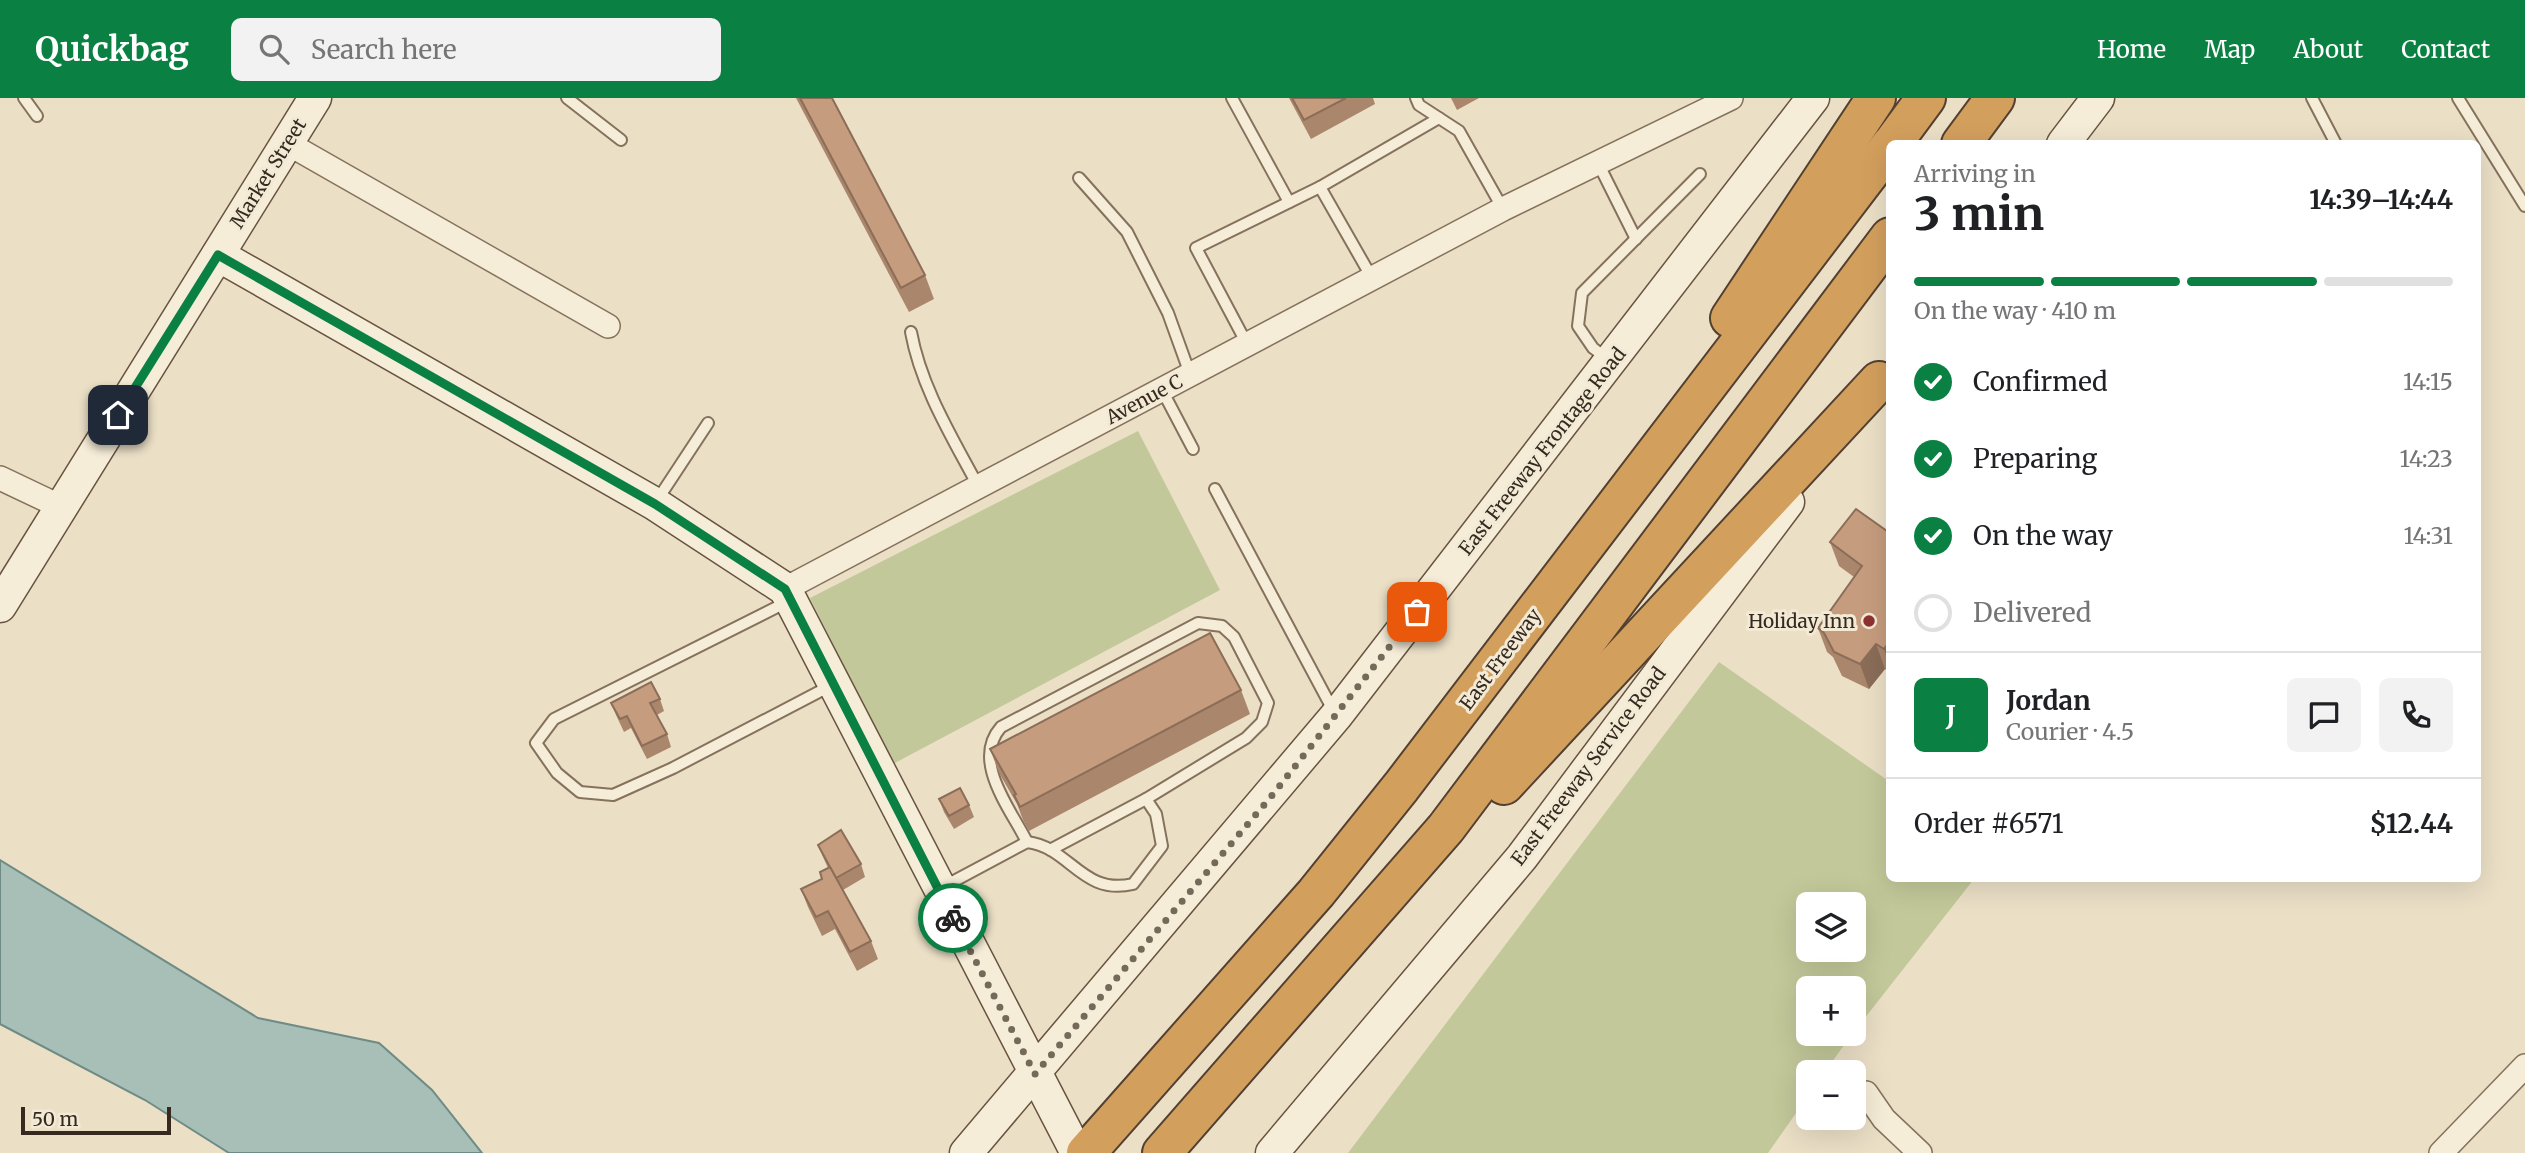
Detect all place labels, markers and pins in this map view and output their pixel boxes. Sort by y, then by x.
pin [88,385,148,445]
pin [1387,582,1447,642]
place label: Holiday Inn [1748,609,1855,633]
marker: Holiday Inn [1861,613,1877,629]

